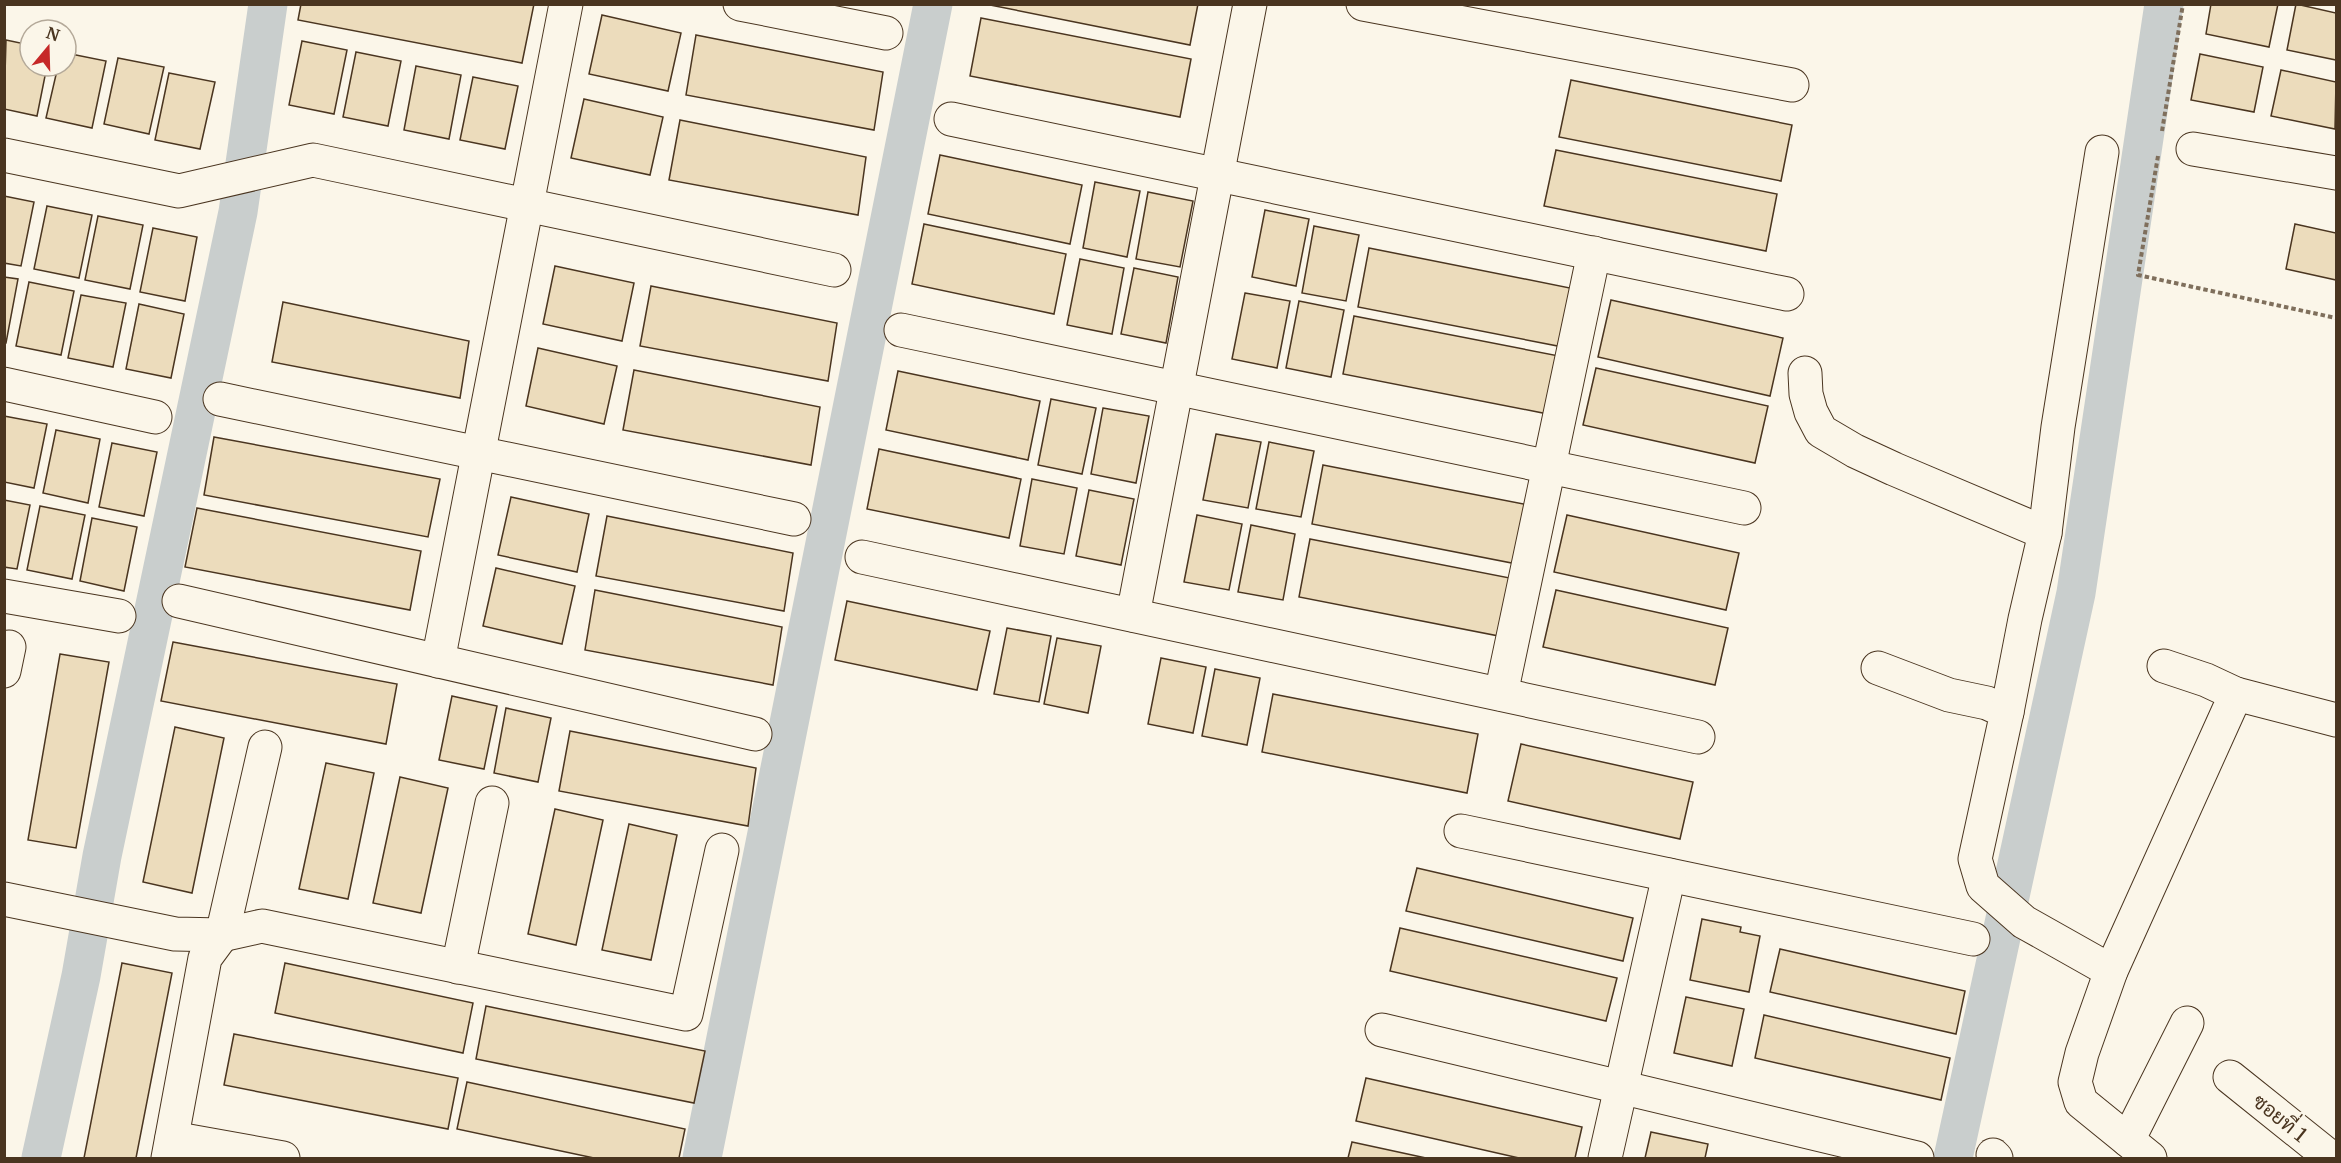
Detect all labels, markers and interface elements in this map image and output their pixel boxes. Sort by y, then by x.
north arrow [18,18,78,78]
text: N [44,22,62,45]
street label: ซอยที่ 1 [2248,1085,2315,1147]

